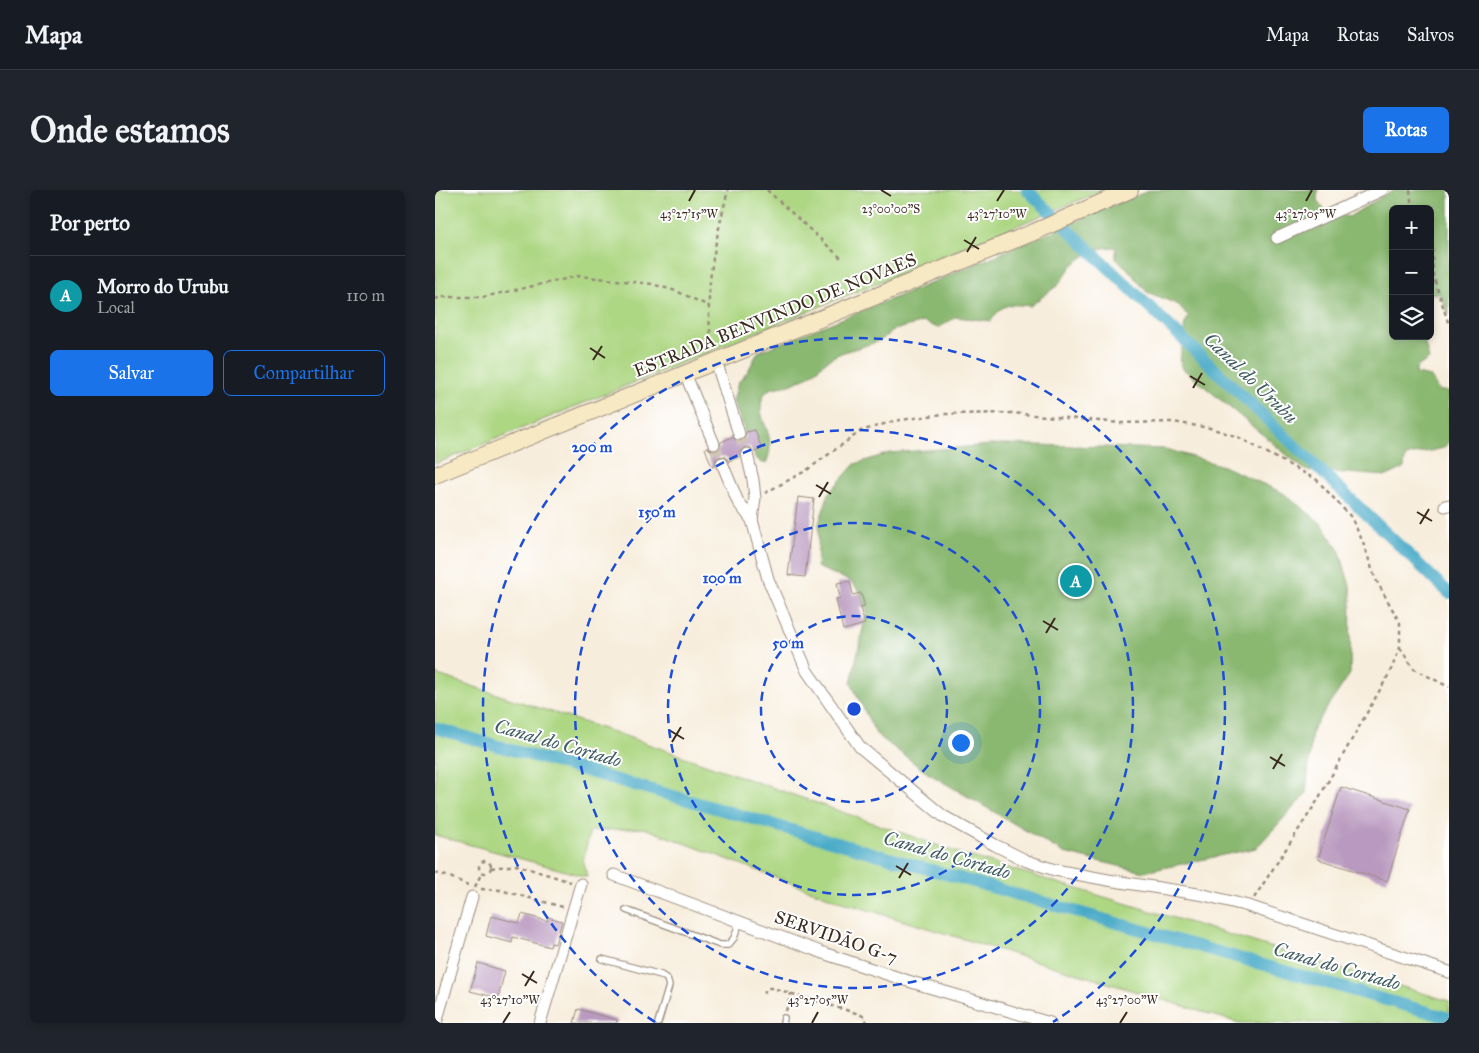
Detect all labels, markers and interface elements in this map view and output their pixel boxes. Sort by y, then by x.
text: Mapa [25,20,82,50]
text: Mapa [1266,24,1309,46]
text: Rotas [1337,24,1379,46]
text: Salvos [1407,24,1454,46]
button: Rotas [1363,107,1449,153]
text: Onde estamos [30,109,230,152]
text: 23°00'00"S [862,202,920,216]
map controls [1389,205,1434,340]
button: + [1389,205,1434,250]
text: 43°27'15"W [660,207,719,221]
text: 43°27'10"W [967,207,1027,221]
text: 43°27'05"W [1276,207,1337,221]
text: Por perto [50,210,130,236]
street label: ESTRADA BENVINDO DE NOVAES [630,248,920,382]
button: − [1389,250,1434,295]
text: Morro do Urubu [97,275,229,298]
text: A [61,286,71,305]
text: 110 m [346,286,385,305]
button: layers [1389,295,1434,340]
text: Local [97,298,135,317]
water label: Canal do Urubu [1199,327,1303,429]
button: Salvar [50,350,213,396]
button: Compartilhar [223,350,385,396]
text: 200 m [572,438,613,456]
text: 150 m [638,503,676,521]
pin: A [1060,562,1092,600]
text: 100 m [702,569,742,587]
text: 50 m [772,634,804,652]
centre of rings [845,700,863,718]
water label: Canal do Cortado [492,714,624,772]
your location [948,730,974,756]
water label: Canal do Cortado [881,826,1013,884]
street label: SERVIDÃO G-7 [772,906,900,968]
water label: Canal do Cortado [1271,937,1403,995]
text: 43°27'10"W [480,993,540,1007]
text: 43°27'05"W [788,993,849,1007]
text: 43°27'00"W [1096,993,1158,1007]

